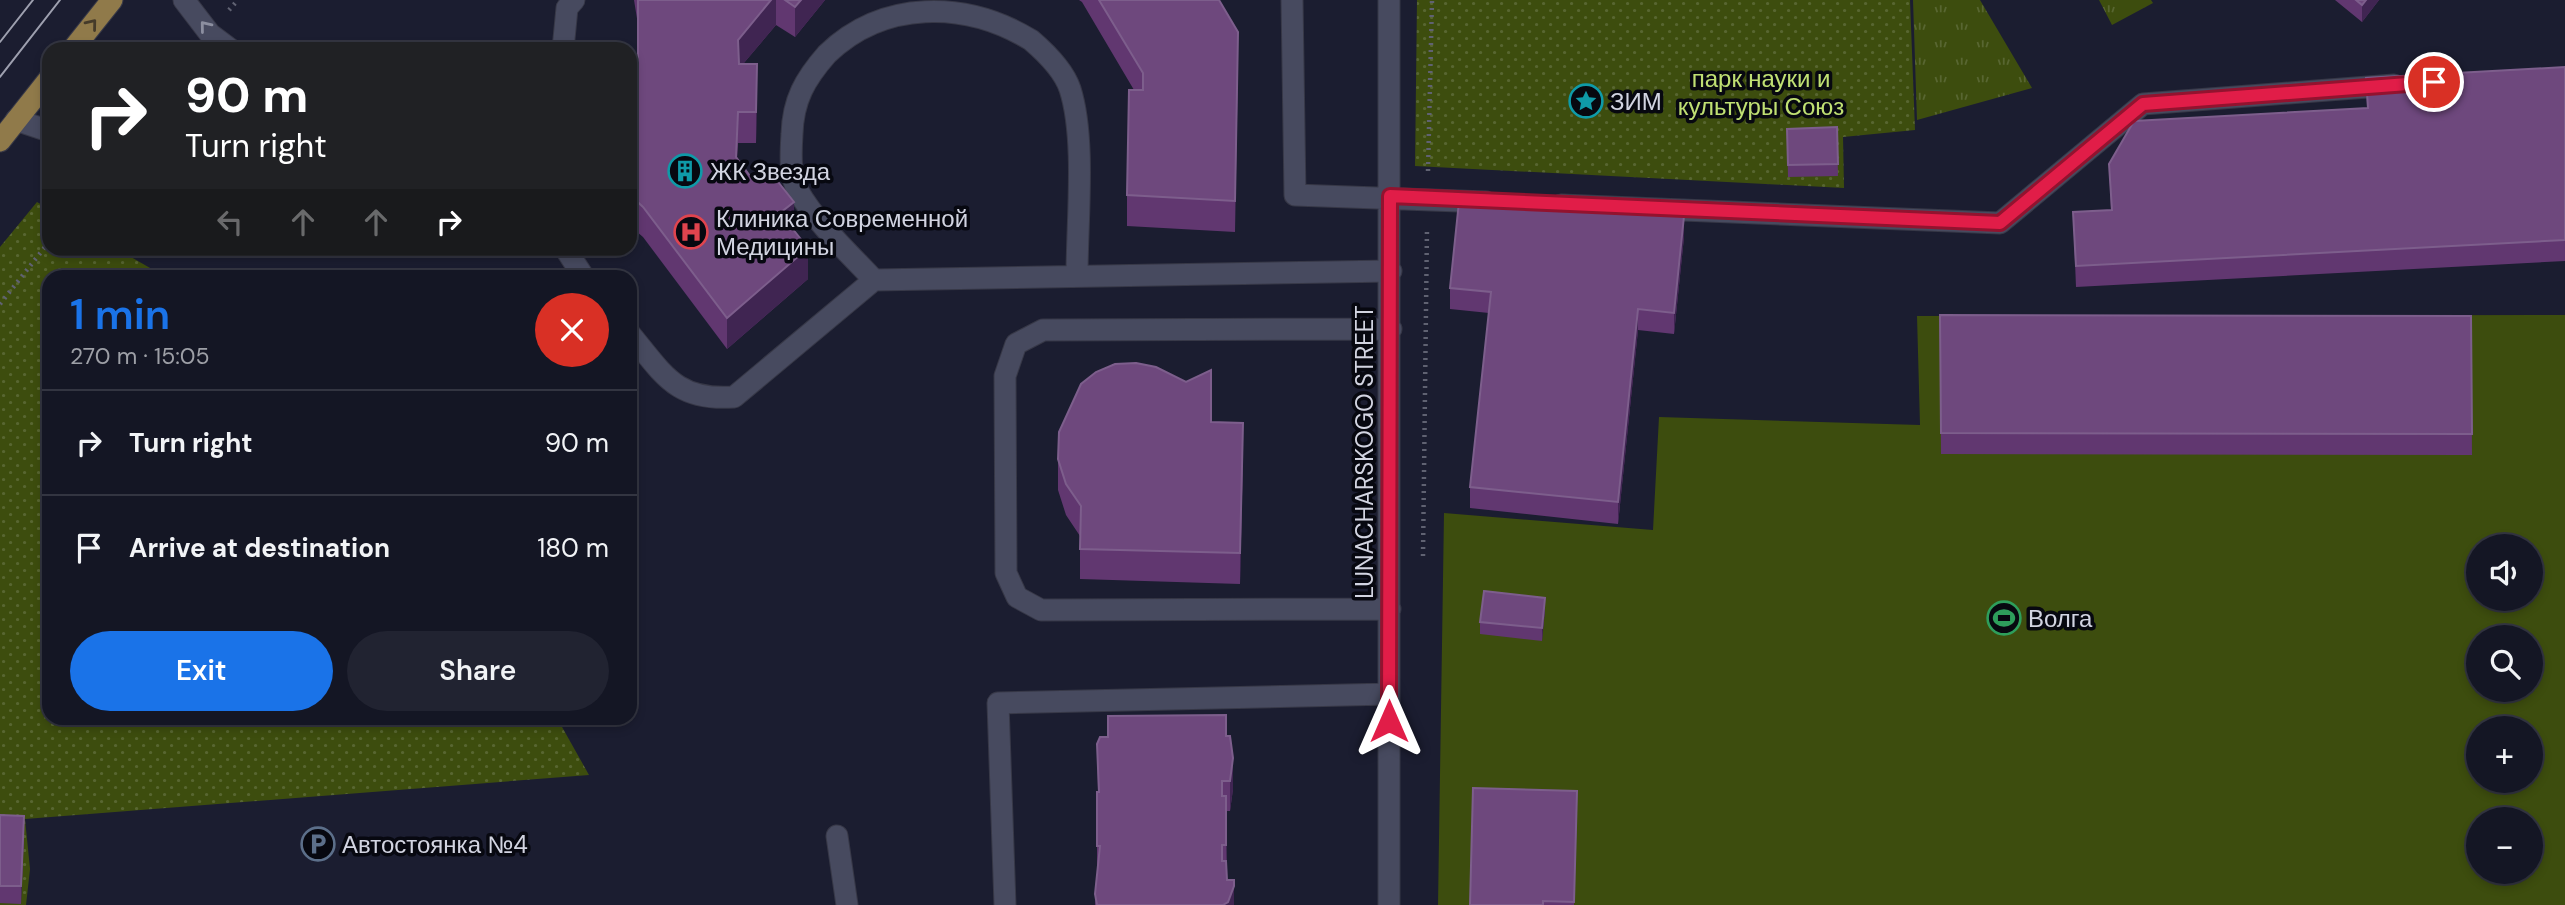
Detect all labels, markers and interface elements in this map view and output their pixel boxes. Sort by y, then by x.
one-way arrow [84,20,97,32]
one-way arrow [201,22,213,35]
pin [2404,52,2464,112]
text: 90 m [185,63,308,127]
park label: парк науки и культуры Союз [1678,63,1844,122]
icon: arrive [2415,63,2453,101]
icon: right [70,70,161,161]
place icon: ЗИМ [1567,82,1605,120]
place label: ЗИМ [1610,86,1662,117]
text: Turn right [185,125,327,167]
building icon: ЖК Звезда [666,152,704,190]
place label: ЖК Звезда [710,156,831,187]
icon: left [211,203,249,241]
icon: ahead [284,203,322,241]
icon: ahead [357,203,395,241]
icon: right [430,203,468,241]
place label: Клиника Современной Медицины [716,203,968,262]
hospital icon: Клиника Современной Медицины [672,213,710,251]
text: 1 min [70,287,170,342]
button: close [535,293,609,367]
street label: LUNACHARSKOGO STREET [1349,305,1380,599]
text: 270 m · 15:05 [70,341,210,371]
icon: right [70,424,108,462]
text: Turn right [129,426,253,460]
text: 90 m [545,426,609,460]
icon: arrive [70,529,108,567]
text: Arrive at destination [129,531,390,565]
text: 180 m [537,531,609,565]
map controls [2466,534,2543,884]
button: sound [2466,534,2543,611]
sports icon: Волга [1985,599,2023,637]
place label: Волга [2028,603,2093,634]
button: search [2466,625,2543,702]
button: Exit [70,631,333,711]
button: Share [347,631,609,711]
position arrow [1352,684,1426,758]
button: + [2466,716,2543,793]
button: − [2466,807,2543,884]
parking icon: Автостоянка №4 [299,825,337,863]
place label: Автостоянка №4 [342,829,528,860]

